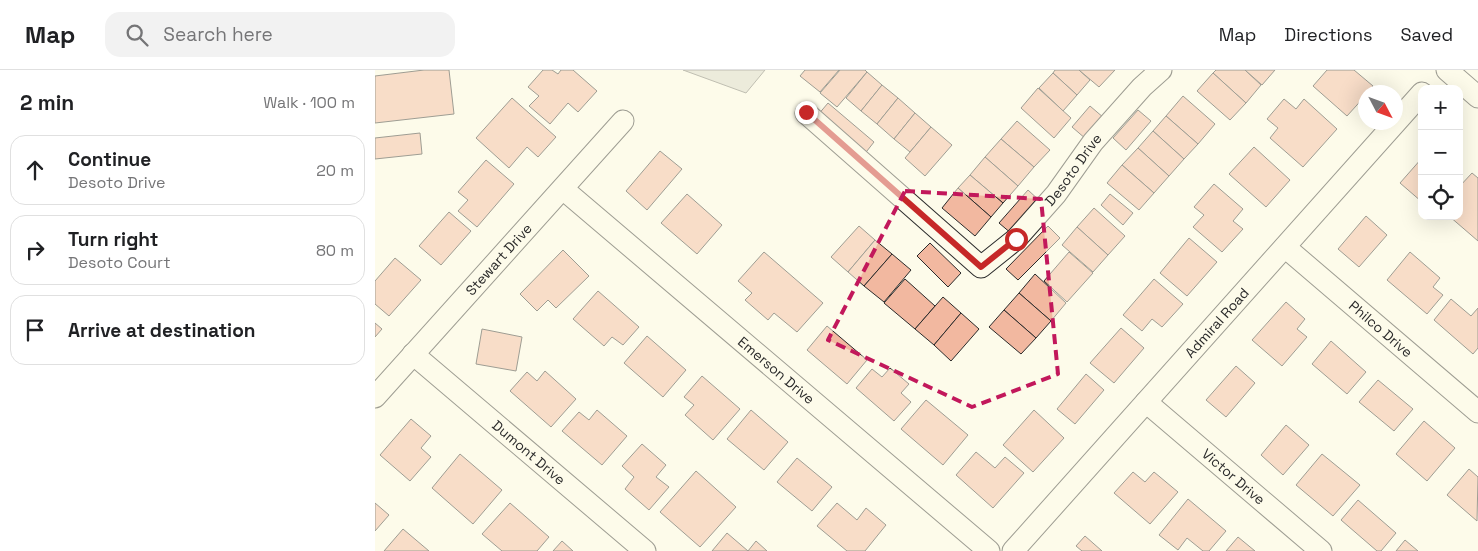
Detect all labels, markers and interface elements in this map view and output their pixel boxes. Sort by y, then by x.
search box [105,12,455,57]
text: Map [25,19,75,50]
icon: search [123,21,151,49]
text: Search here [163,22,273,47]
text: Map [1219,23,1256,46]
text: Directions [1284,23,1373,46]
text: Saved [1401,23,1453,46]
north arrow [1358,85,1403,130]
map controls [1418,85,1463,220]
button: + [1418,85,1463,130]
text: 2 min [20,89,74,116]
text: Walk · 100 m [263,92,355,113]
route end [795,101,818,124]
street label: Desoto Drive [1041,129,1106,210]
button: − [1418,130,1463,175]
text: Continue [68,147,151,172]
icon: ahead [21,156,49,184]
text: 20 m [316,160,354,181]
text: Desoto Drive [68,172,166,193]
button: locate [1418,175,1463,220]
street label: Stewart Drive [462,220,536,299]
text: Turn right [68,227,158,252]
route start [1005,228,1028,251]
icon: right [21,236,49,264]
text: 80 m [316,240,354,261]
text: Desoto Court [68,252,171,273]
street label: Admiral Road [1181,284,1253,362]
street label: Philco Drive [1345,297,1416,361]
icon: arrive [21,316,49,344]
text: Arrive at destination [68,318,256,343]
street label: Emerson Drive [734,333,818,408]
street label: Dumont Drive [489,416,569,489]
street label: Victor Drive [1198,445,1269,509]

